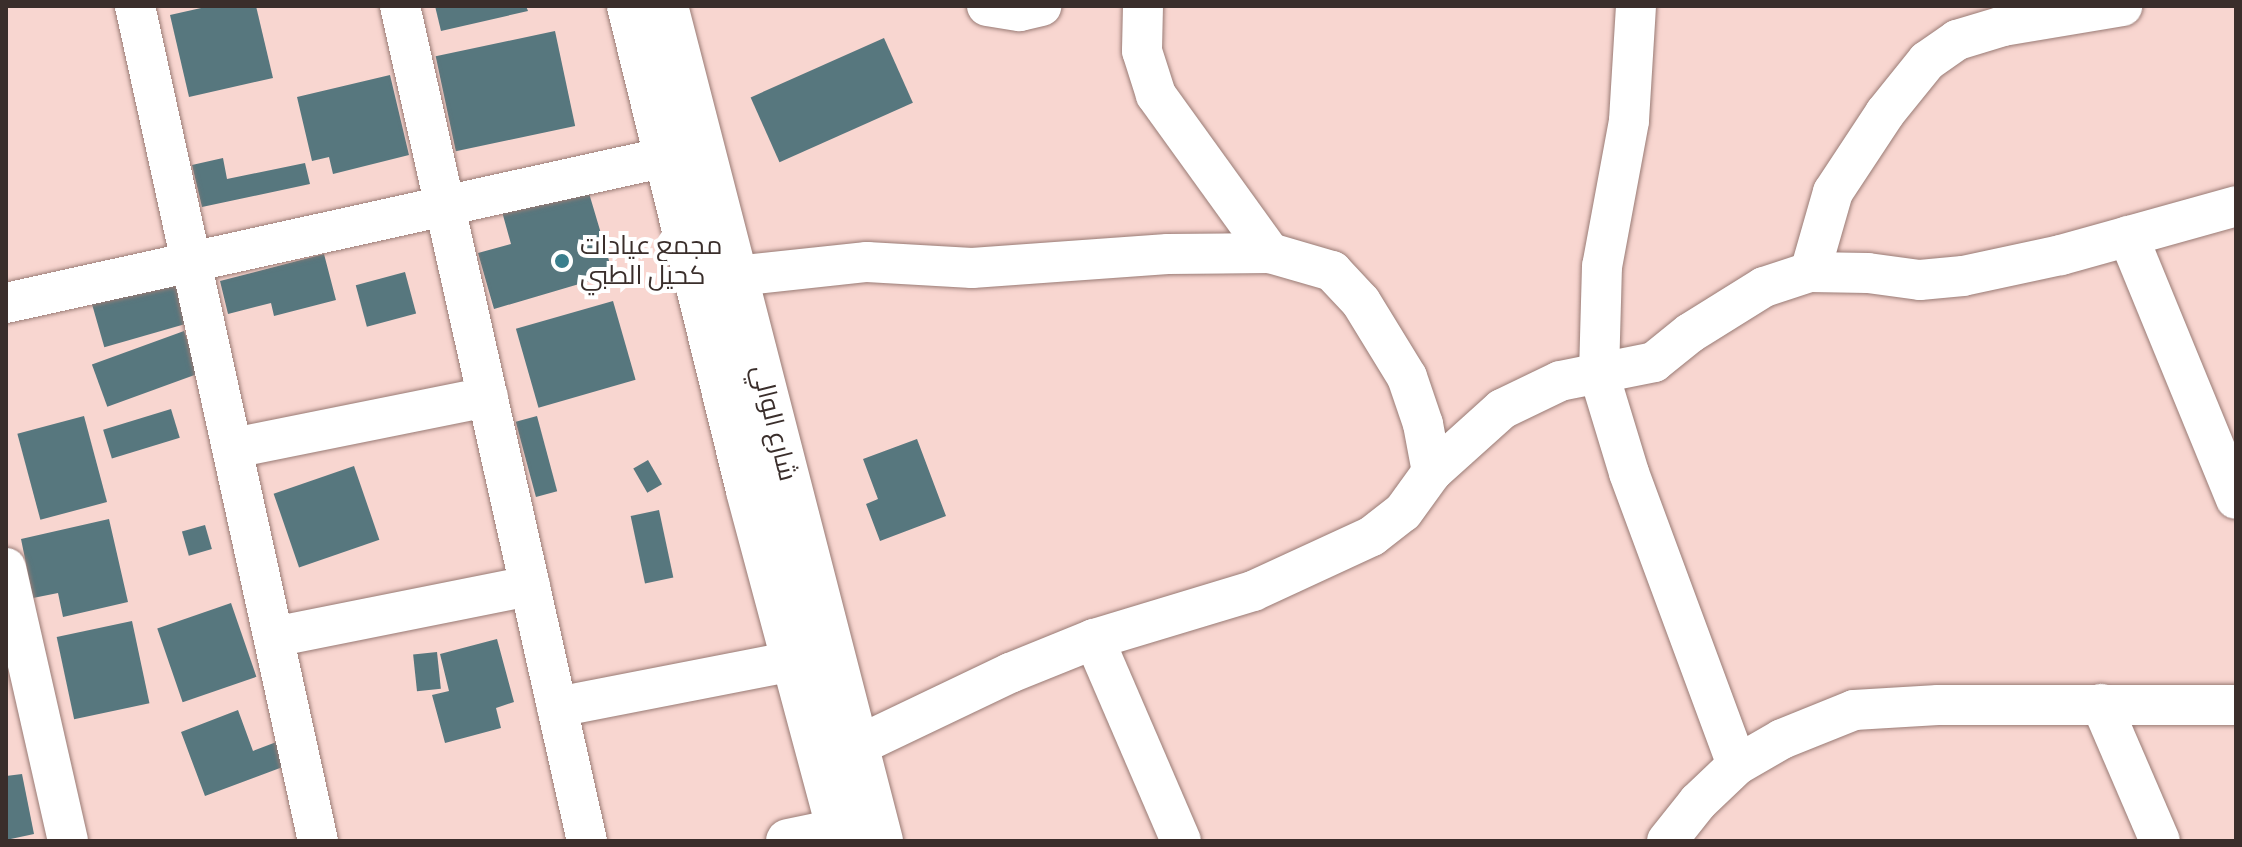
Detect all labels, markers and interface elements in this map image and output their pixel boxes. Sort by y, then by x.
place label: مجمع عيادات كحيل الطبي [580,230,722,292]
marker: مجمع عيادات كحيل الطبي [551,250,573,272]
street label: شارع الوالي [745,362,803,484]

